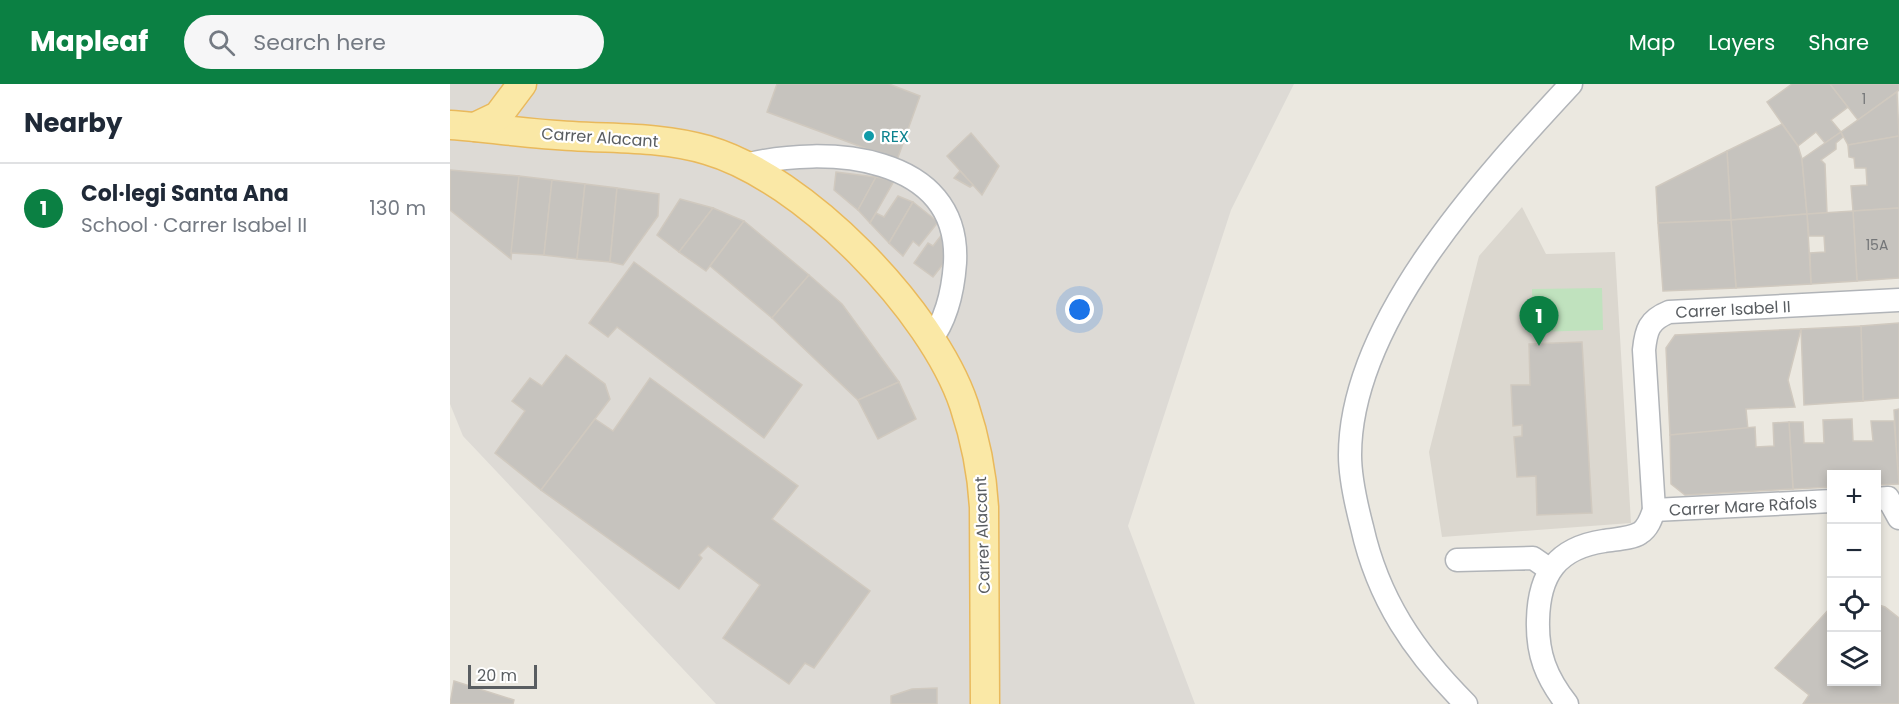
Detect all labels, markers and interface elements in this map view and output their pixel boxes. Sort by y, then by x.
search box [184,15,604,69]
text: Mapleaf [30,22,148,61]
icon: search [205,26,238,59]
text: Search here [253,27,386,58]
text: Map [1629,28,1675,57]
text: Layers [1708,28,1775,57]
text: Share [1808,28,1869,57]
house number: 1 [1862,89,1866,109]
text: Nearby [24,105,122,141]
street label: Carrer Alacant [541,122,659,153]
place label: REX [881,125,909,148]
marker: REX [862,129,876,143]
text: Col·legi Santa Ana [81,178,289,209]
text: 1 [40,194,47,222]
text: 130 m [369,194,426,222]
text: School · Carrer Isabel II [81,211,307,239]
house number: 15A [1866,235,1888,255]
your location [1065,295,1094,324]
street label: Carrer Isabel II [1675,295,1791,324]
pin: 1 [1520,296,1558,346]
map controls [1827,470,1881,686]
button: + [1827,470,1881,524]
street label: Carrer Alacant [969,476,996,594]
street label: Carrer Mare Ràfols [1668,491,1818,522]
button: − [1827,524,1881,578]
button: locate [1827,578,1881,632]
button: layers [1827,632,1881,686]
scale bar [468,662,537,690]
text: 20 m [477,664,517,687]

